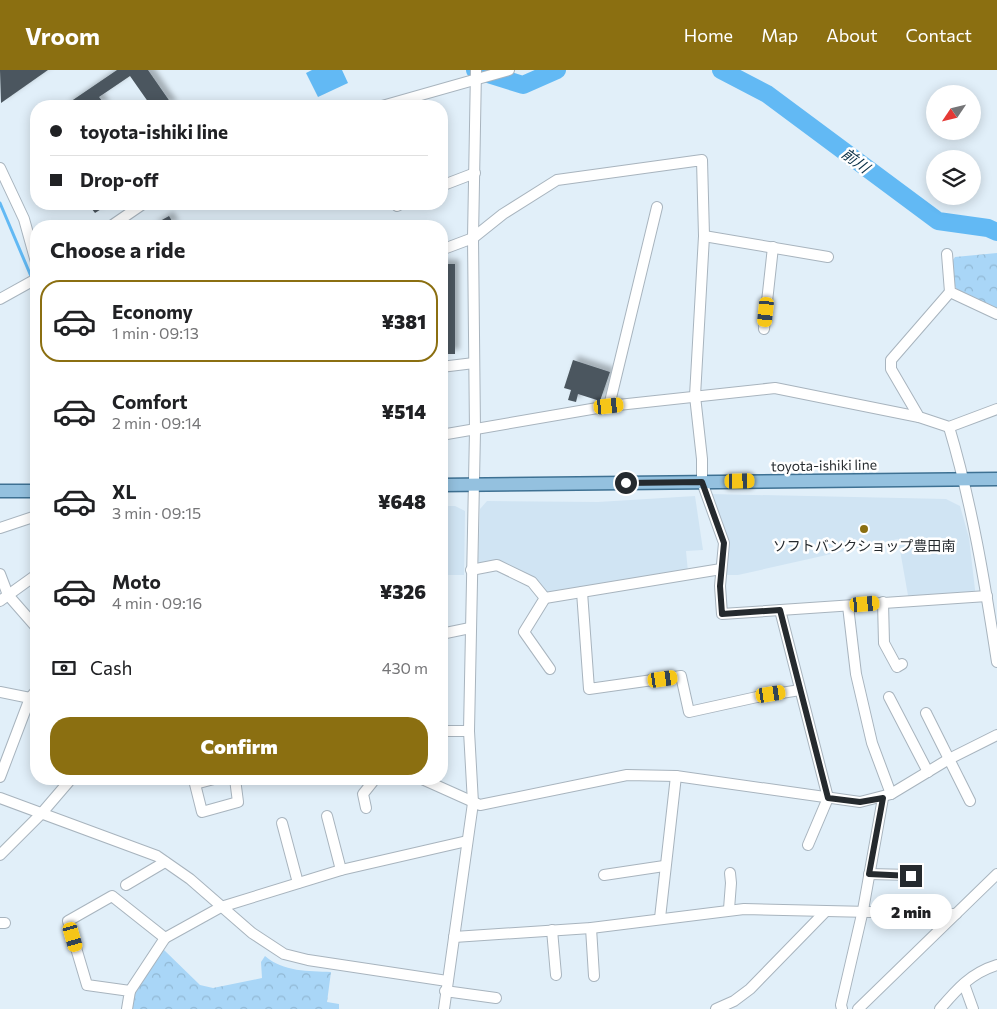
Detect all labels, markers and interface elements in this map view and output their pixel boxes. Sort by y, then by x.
text: Vroom [25,21,100,50]
text: Home [684,24,733,46]
text: Map [761,24,798,46]
text: About [826,24,878,46]
text: Contact [906,24,972,46]
north arrow [926,85,981,140]
map controls [926,85,981,205]
text: toyota-ishiki line [80,120,228,143]
water label: 前川 [839,144,875,177]
button: layers [926,150,981,205]
text: Drop-off [80,168,159,191]
text: Choose a ride [50,236,185,263]
car [756,296,775,328]
icon: car [52,299,97,344]
text: Economy [112,300,193,323]
text: ¥381 [382,310,426,333]
text: 1 min · 09:13 [112,323,199,342]
icon: car [52,389,97,434]
text: Comfort [112,390,188,413]
car [593,397,624,415]
text: ¥514 [382,400,426,423]
text: 2 min · 09:14 [112,413,201,432]
street label: toyota-ishiki line [771,456,877,474]
route start [615,472,637,494]
car [724,473,755,489]
icon: car [52,479,97,524]
text: XL [112,480,137,503]
text: ¥648 [378,490,426,513]
text: 3 min · 09:15 [112,503,201,522]
marker: ソフトバンクショップ豊田南 [858,523,870,535]
place label: ソフトバンクショップ豊田南 [773,537,955,554]
icon: car [52,569,97,614]
text: Moto [112,570,161,593]
text: ¥326 [380,580,426,603]
text: 4 min · 09:16 [112,593,202,612]
car [849,595,880,613]
icon: cash [50,654,78,682]
text: Cash [90,656,132,679]
text: 430 m [382,658,428,677]
car [647,669,678,689]
car [755,684,786,704]
button: Confirm [50,717,428,775]
route end [900,865,922,887]
callout: 2 min [870,894,952,928]
text: 2 min [891,902,931,921]
car [61,921,84,953]

